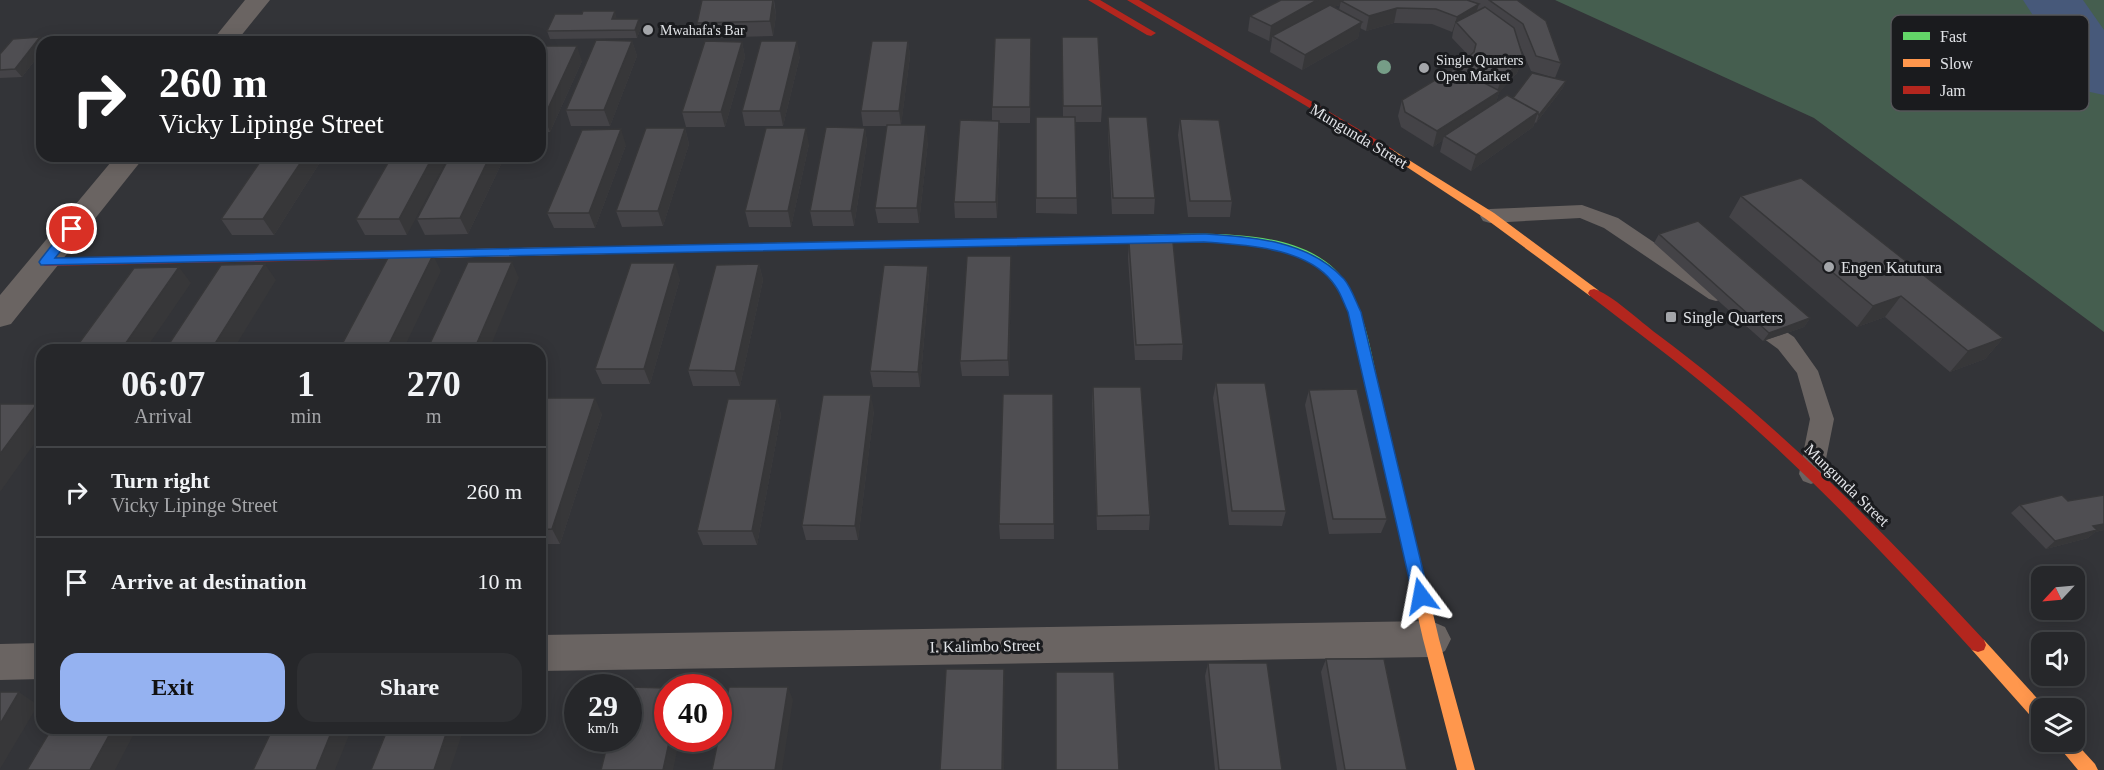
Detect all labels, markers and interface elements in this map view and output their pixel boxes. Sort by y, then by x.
legend [1891,15,2089,111]
marker: Mwahafa's Bar [641,23,655,37]
place label: Mwahafa's Bar [660,23,745,38]
text: Fast [1940,28,1967,45]
place label: Single Quarters Open Market [1436,53,1523,84]
text: Slow [1940,55,1973,72]
icon: right [60,60,138,138]
text: 260 m [159,60,268,106]
marker: Single Quarters Open Market [1417,61,1431,75]
text: Jam [1940,82,1966,99]
street label: Mungunda Street [1307,100,1411,173]
text: Vicky Lipinge Street [159,109,384,139]
pin [46,203,97,254]
icon: arrive [55,212,88,245]
place label: Engen Katutura [1841,259,1942,277]
marker: Engen Katutura [1822,260,1836,274]
place label: Single Quarters [1683,309,1783,327]
marker: Single Quarters [1664,310,1678,324]
text: 06:07 [121,364,205,404]
text: 1 [297,364,315,404]
text: 270 [407,364,461,404]
text: Arrival [134,405,192,427]
text: min [290,405,322,427]
text: m [426,405,442,427]
street label: Mungunda Street [1801,440,1893,531]
text: Turn right [111,468,210,493]
icon: right [60,476,93,509]
text: 260 m [466,479,522,504]
text: Vicky Lipinge Street [111,494,278,516]
position arrow [1389,564,1453,628]
icon: arrive [60,566,93,599]
north arrow [2031,566,2085,620]
map controls [2031,566,2085,752]
text: Arrive at destination [111,569,307,594]
text: 10 m [477,569,522,594]
button: sound [2031,632,2085,686]
street label: I. Kalimbo Street [930,637,1041,655]
button: Exit [60,653,285,722]
button: Share [297,653,522,722]
speed limit sign: 40 [654,674,732,752]
text: 29 [588,689,618,722]
button: layers [2031,698,2085,752]
text: km/h [588,720,618,736]

